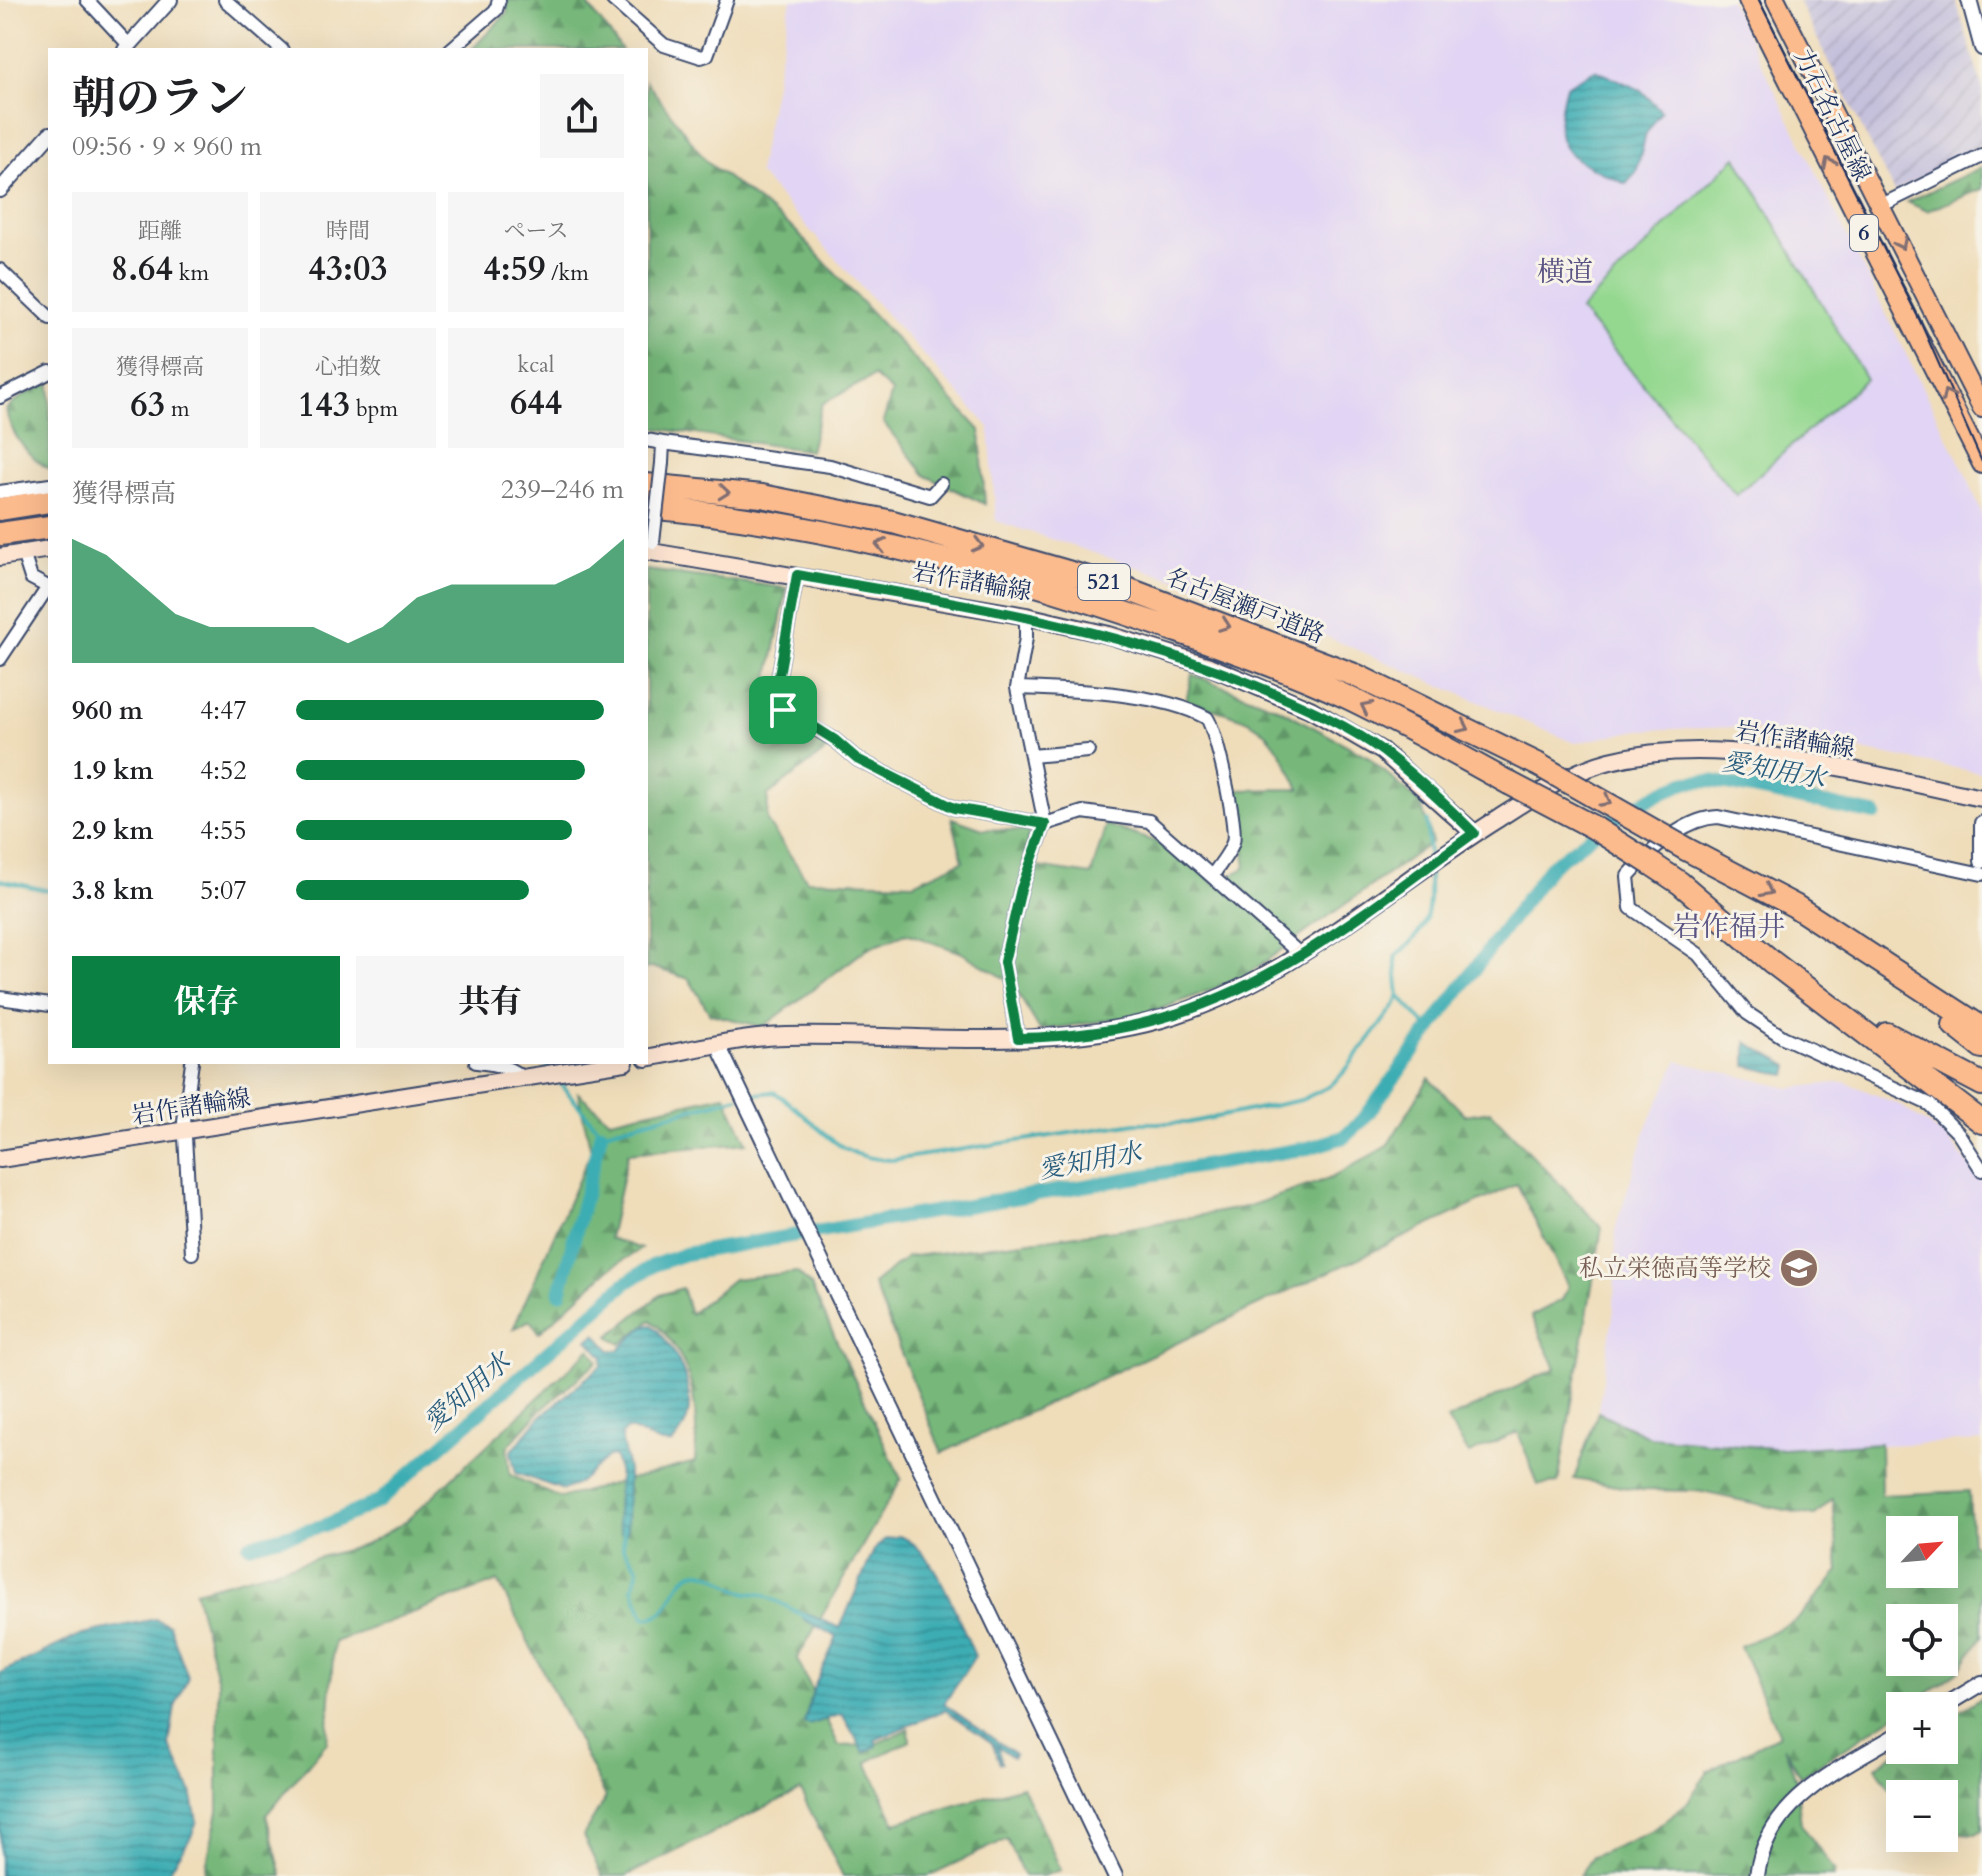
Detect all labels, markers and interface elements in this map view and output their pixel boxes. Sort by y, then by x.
street label: 力石名古屋線 [1786,43,1878,187]
text: 朝のラン [72,69,248,129]
button: share [540,74,624,158]
text: 09:56 · 9 × 960 m [72,129,262,164]
one-way arrow [1823,156,1839,171]
road number: 6 [1850,215,1878,251]
text: 距離 [138,216,182,246]
text: 時間 [326,216,370,246]
text: ペース [504,216,568,246]
one-way arrow [1891,236,1907,251]
text: 8.64 [111,246,173,292]
text: 43:03 [308,246,388,292]
text: 4:59 [483,246,545,292]
district label: 横道 [1537,253,1593,291]
text: km [173,258,209,288]
text: /km [545,258,589,288]
text: kcal [518,350,554,380]
text: 獲得標高 [116,352,204,382]
text: 心拍数 [315,352,381,382]
text: 644 [510,380,562,426]
text: 63 [130,382,165,428]
text: 143 [298,382,350,428]
one-way arrow [1941,388,1956,403]
text: m [165,394,190,424]
text: bpm [350,394,398,424]
text: 239–246 m [501,472,624,507]
text: 獲得標高 [72,476,176,511]
one-way arrow [718,484,731,501]
one-way arrow [970,535,984,552]
one-way arrow [875,537,889,554]
street label: 岩作諸輪線 [910,555,1034,609]
street label: 名古屋瀬戸道路 [1161,560,1329,652]
road number: 521 [1078,564,1130,600]
one-way arrow [1217,615,1231,631]
pin [749,676,817,744]
icon: arrive [761,688,805,732]
text: 960 m [72,693,143,728]
text: 4:47 [200,693,247,728]
one-way arrow [1360,701,1374,717]
street label: 岩作諸輪線 [1733,714,1857,766]
one-way arrow [1455,717,1470,733]
water label: 愛知用水 [1720,744,1831,797]
text: 1.9 km [72,753,153,788]
text: 4:52 [200,753,247,788]
one-way arrow [1597,791,1612,807]
text: 2.9 km [72,813,153,848]
text: 4:55 [200,813,247,848]
text: 3.8 km [72,873,153,908]
text: 5:07 [200,873,247,908]
one-way arrow [1758,881,1773,896]
district label: 岩作福井 [1673,908,1785,946]
button: 保存 [72,956,340,1048]
button: 共有 [356,956,624,1048]
street label: 岩作諸輪線 [129,1081,253,1133]
water label: 愛知用水 [1036,1134,1147,1187]
school or university icon: 私立栄徳高等学校 [1778,1247,1820,1289]
place label: 私立栄徳高等学校 [1579,1252,1771,1285]
water label: 愛知用水 [416,1343,520,1439]
north arrow [1886,1516,1958,1588]
map controls [1886,1516,1958,1852]
button: locate [1886,1604,1958,1676]
button: + [1886,1692,1958,1764]
button: − [1886,1780,1958,1852]

